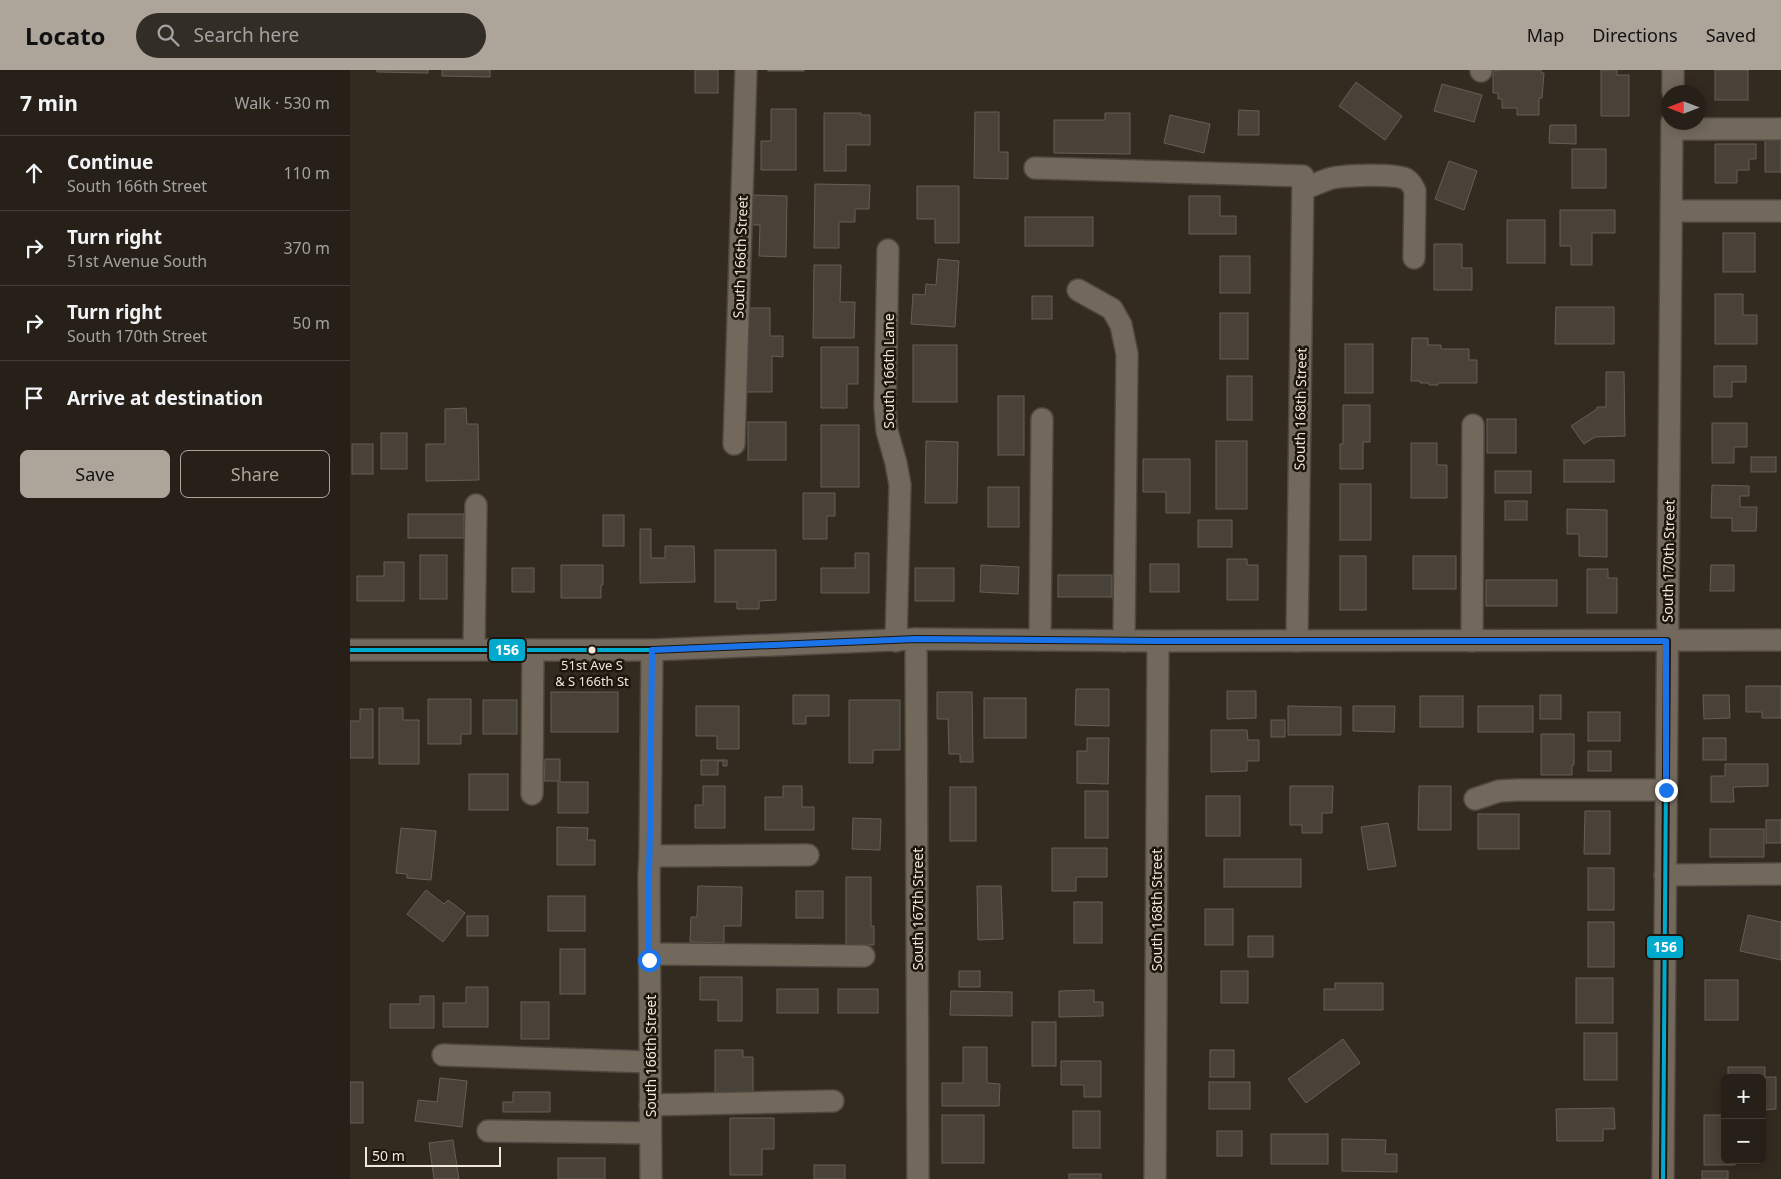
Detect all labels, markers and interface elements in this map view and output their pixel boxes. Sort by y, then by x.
search box [136,13,486,58]
text: Locato [25,19,106,52]
icon: search [154,21,182,49]
text: Search here [194,22,299,48]
text: Map [1527,23,1564,47]
text: Directions [1592,23,1678,47]
text: Saved [1706,23,1756,47]
north arrow [1661,85,1706,130]
text: 7 min [20,89,78,117]
text: Walk · 530 m [235,92,330,114]
text: Continue [67,149,153,175]
icon: ahead [20,159,48,187]
text: 110 m [283,162,330,184]
text: South 166th Street [67,175,207,197]
street label: South 166th Street [728,195,752,319]
text: Turn right [67,224,162,250]
icon: right [20,234,48,262]
text: 370 m [283,237,330,259]
text: 51st Avenue South [67,250,207,272]
text: Turn right [67,299,162,325]
icon: right [20,309,48,337]
text: 50 m [293,312,330,334]
street label: South 166th Lane [879,313,898,429]
text: South 170th Street [67,325,207,347]
street label: South 168th Street [1289,348,1311,470]
icon: arrive [20,384,48,412]
text: Arrive at destination [67,385,263,411]
button: Save [20,450,170,498]
button: Share [180,450,330,498]
street label: South 170th Street [1657,500,1679,622]
line badge: 156 [488,638,526,662]
text: 156 [495,640,519,659]
marker: 51st Ave S & S 166th St [587,645,597,655]
place label: 51st Ave S & S 166th St [555,656,629,690]
route end [1655,779,1678,802]
street label: South 167th Street [908,848,927,970]
street label: South 168th Street [1147,849,1166,971]
line badge: 156 [1646,935,1684,959]
text: 156 [1653,937,1677,956]
route start [638,949,661,972]
street label: South 166th Street [641,995,660,1117]
map controls [1721,1074,1766,1164]
button: + [1721,1074,1766,1119]
button: − [1721,1119,1766,1164]
scale bar [365,1144,501,1167]
text: 50 m [372,1146,405,1165]

